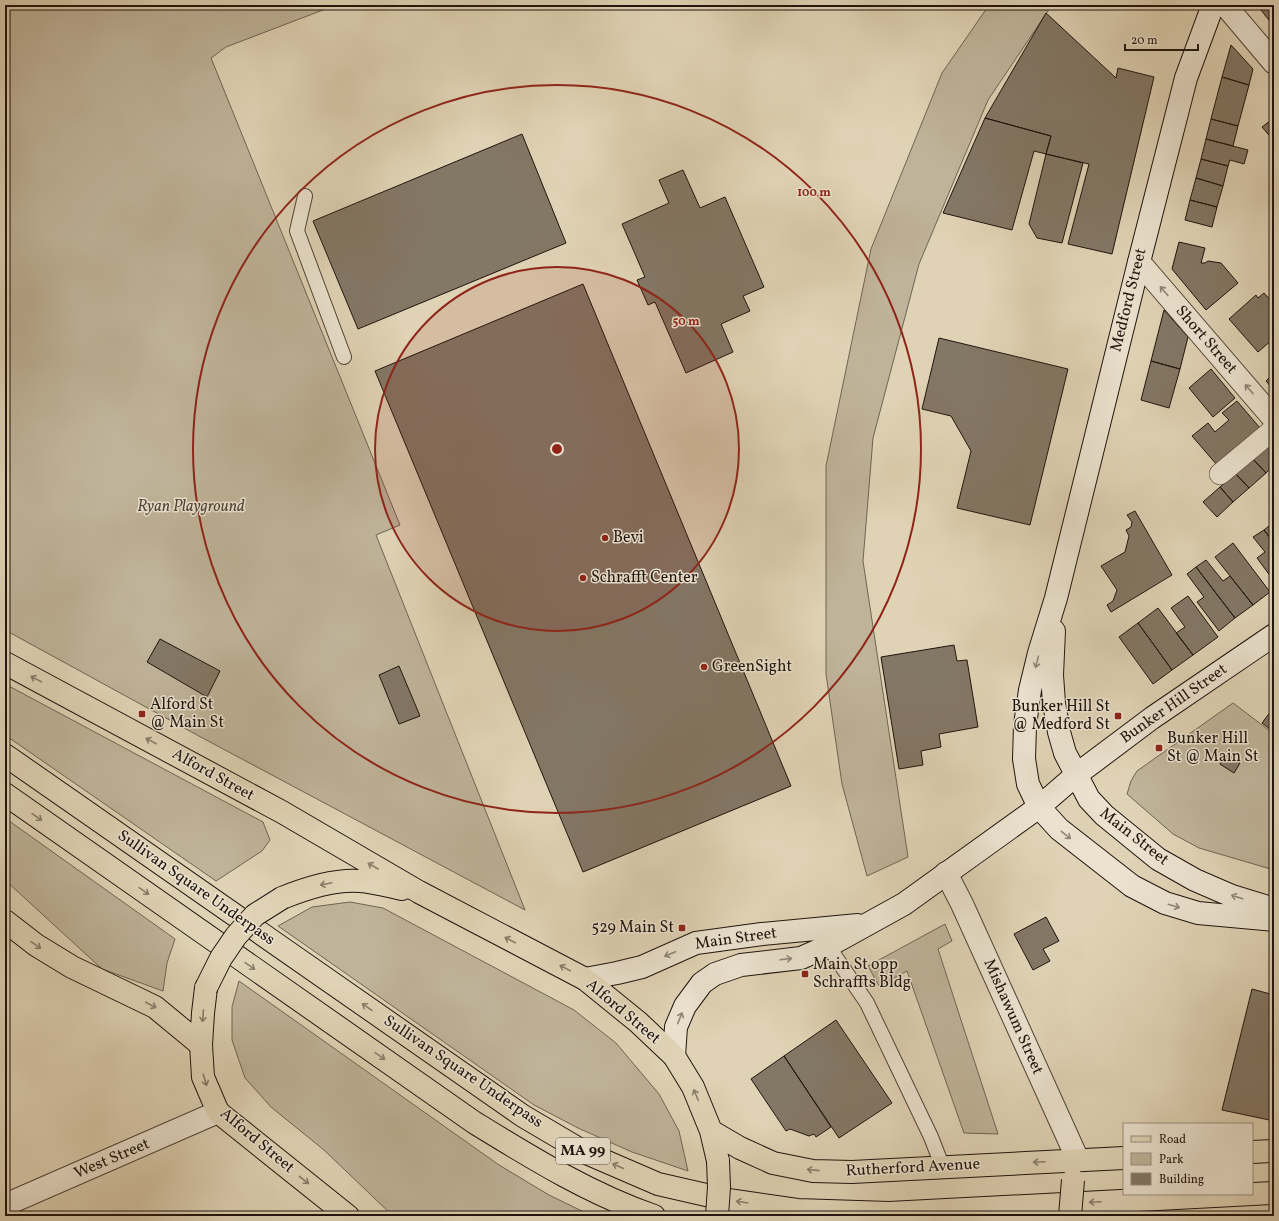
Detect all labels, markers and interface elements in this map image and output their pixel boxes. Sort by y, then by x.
scale bar [1125,26,1198,52]
text: 20 m [1131,33,1158,49]
text: 100 m [797,185,831,201]
street label: Medford Street [1105,246,1153,354]
one-way arrow [1159,285,1168,296]
street label: Short Street [1170,301,1242,379]
text: 50 m [672,314,700,330]
one-way arrow [1244,384,1253,394]
centre of rings [550,442,564,456]
park label: Ryan Playground [137,496,245,518]
place label: Bevi [613,527,644,549]
marker: Bevi [600,533,610,543]
place label: Schrafft Center [591,567,698,589]
marker: Schrafft Center [578,573,588,583]
one-way arrow [1032,655,1040,668]
place label: GreenSight [712,656,792,678]
street label: Bunker Hill Street [1116,659,1232,749]
marker: GreenSight [699,662,709,672]
one-way arrow [30,675,42,683]
place label: Alford St @ Main St [150,694,224,734]
place label: Bunker Hill St @ Medford St [1011,696,1110,736]
marker: Alford St @ Main St [137,709,147,719]
marker: Bunker Hill St @ Medford St [1113,711,1123,721]
place label: Bunker Hill St @ Main St [1167,728,1259,768]
one-way arrow [145,737,157,744]
street label: Alford Street [168,743,258,807]
marker: Bunker Hill St @ Main St [1154,743,1164,753]
street label: Main Street [1095,803,1174,871]
one-way arrow [31,813,42,821]
street label: Sullivan Square Underpass [113,825,279,951]
one-way arrow [1060,831,1071,839]
one-way arrow [367,861,379,869]
one-way arrow [319,881,332,889]
one-way arrow [138,887,149,895]
one-way arrow [1230,893,1243,900]
one-way arrow [1167,903,1180,910]
place label: 529 Main St [591,917,674,939]
street label: Main Street [694,922,779,956]
marker: 529 Main St [677,923,687,933]
one-way arrow [504,935,516,943]
one-way arrow [30,941,41,949]
one-way arrow [665,951,677,958]
place label: Main St opp Schraffts Bldg [813,954,911,994]
one-way arrow [779,956,792,963]
street label: Mishawum Street [978,956,1048,1079]
one-way arrow [244,962,255,970]
one-way arrow [559,964,571,971]
marker: Main St opp Schraffts Bldg [800,969,810,979]
street label: Alford Street [581,974,665,1050]
one-way arrow [145,1002,157,1009]
one-way arrow [361,1003,372,1011]
one-way arrow [199,1009,206,1022]
street label: Sullivan Square Underpass [379,1010,547,1134]
one-way arrow [677,1012,685,1024]
one-way arrow [374,1052,385,1060]
one-way arrow [202,1073,209,1086]
one-way arrow [692,1089,699,1101]
street label: Alford Street [215,1103,299,1179]
legend [1123,1123,1253,1195]
text: Road [1159,1132,1186,1148]
street label: West Street [71,1133,153,1185]
road number: MA 99 [556,1138,610,1164]
text: Park [1159,1152,1184,1168]
street label: Rutherford Avenue [845,1153,981,1183]
one-way arrow [1033,1159,1046,1166]
one-way arrow [612,1162,624,1169]
one-way arrow [807,1166,820,1174]
text: Building [1159,1172,1204,1188]
one-way arrow [298,1176,309,1184]
one-way arrow [736,1198,749,1206]
one-way arrow [1089,1199,1102,1206]

